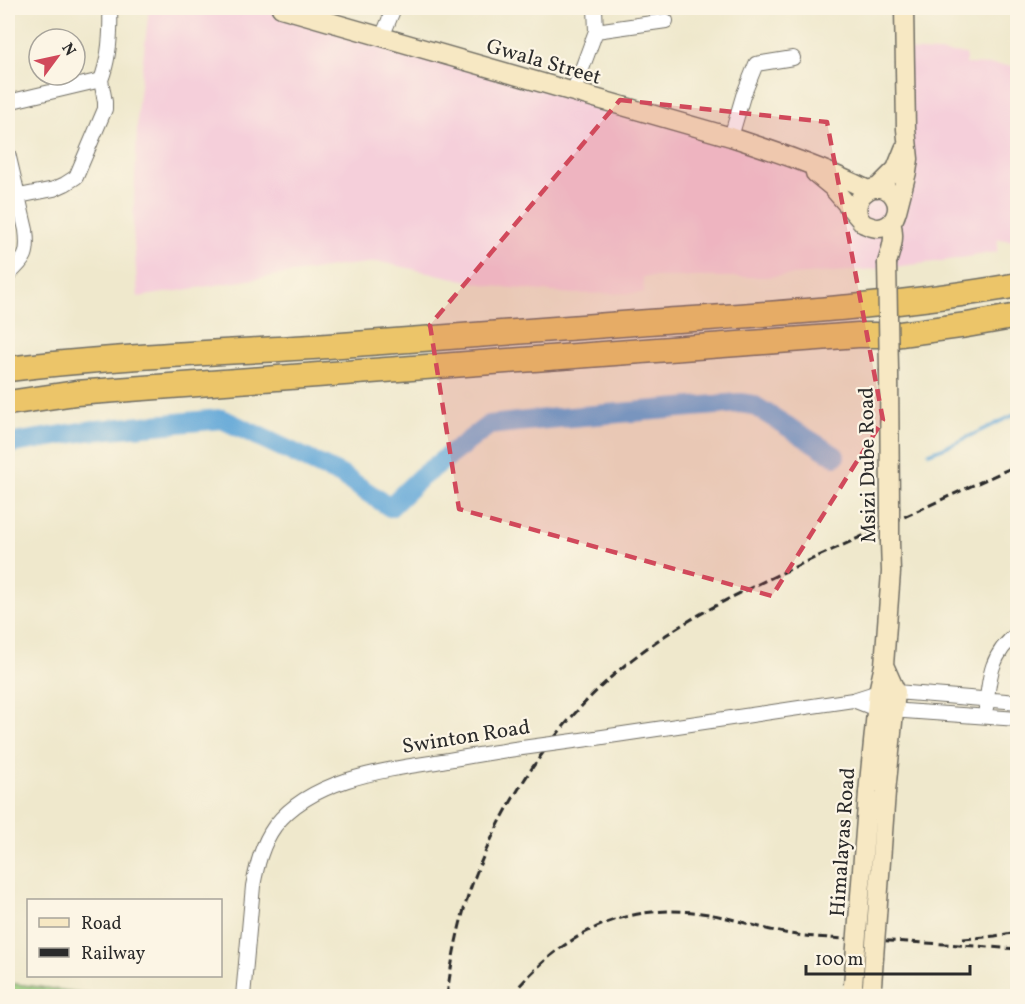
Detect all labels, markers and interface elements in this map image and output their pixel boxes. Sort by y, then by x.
north arrow [27,27,87,87]
street label: Gwala Street [483,32,604,93]
text: N [56,39,80,61]
street label: Msizi Dube Road [853,387,884,543]
street label: Swinton Road [400,713,532,762]
street label: Himalayas Road [824,766,863,918]
legend [27,899,222,977]
text: Road [81,912,122,937]
scale bar [806,938,970,976]
text: Railway [81,942,145,967]
text: 100 m [815,948,864,973]

